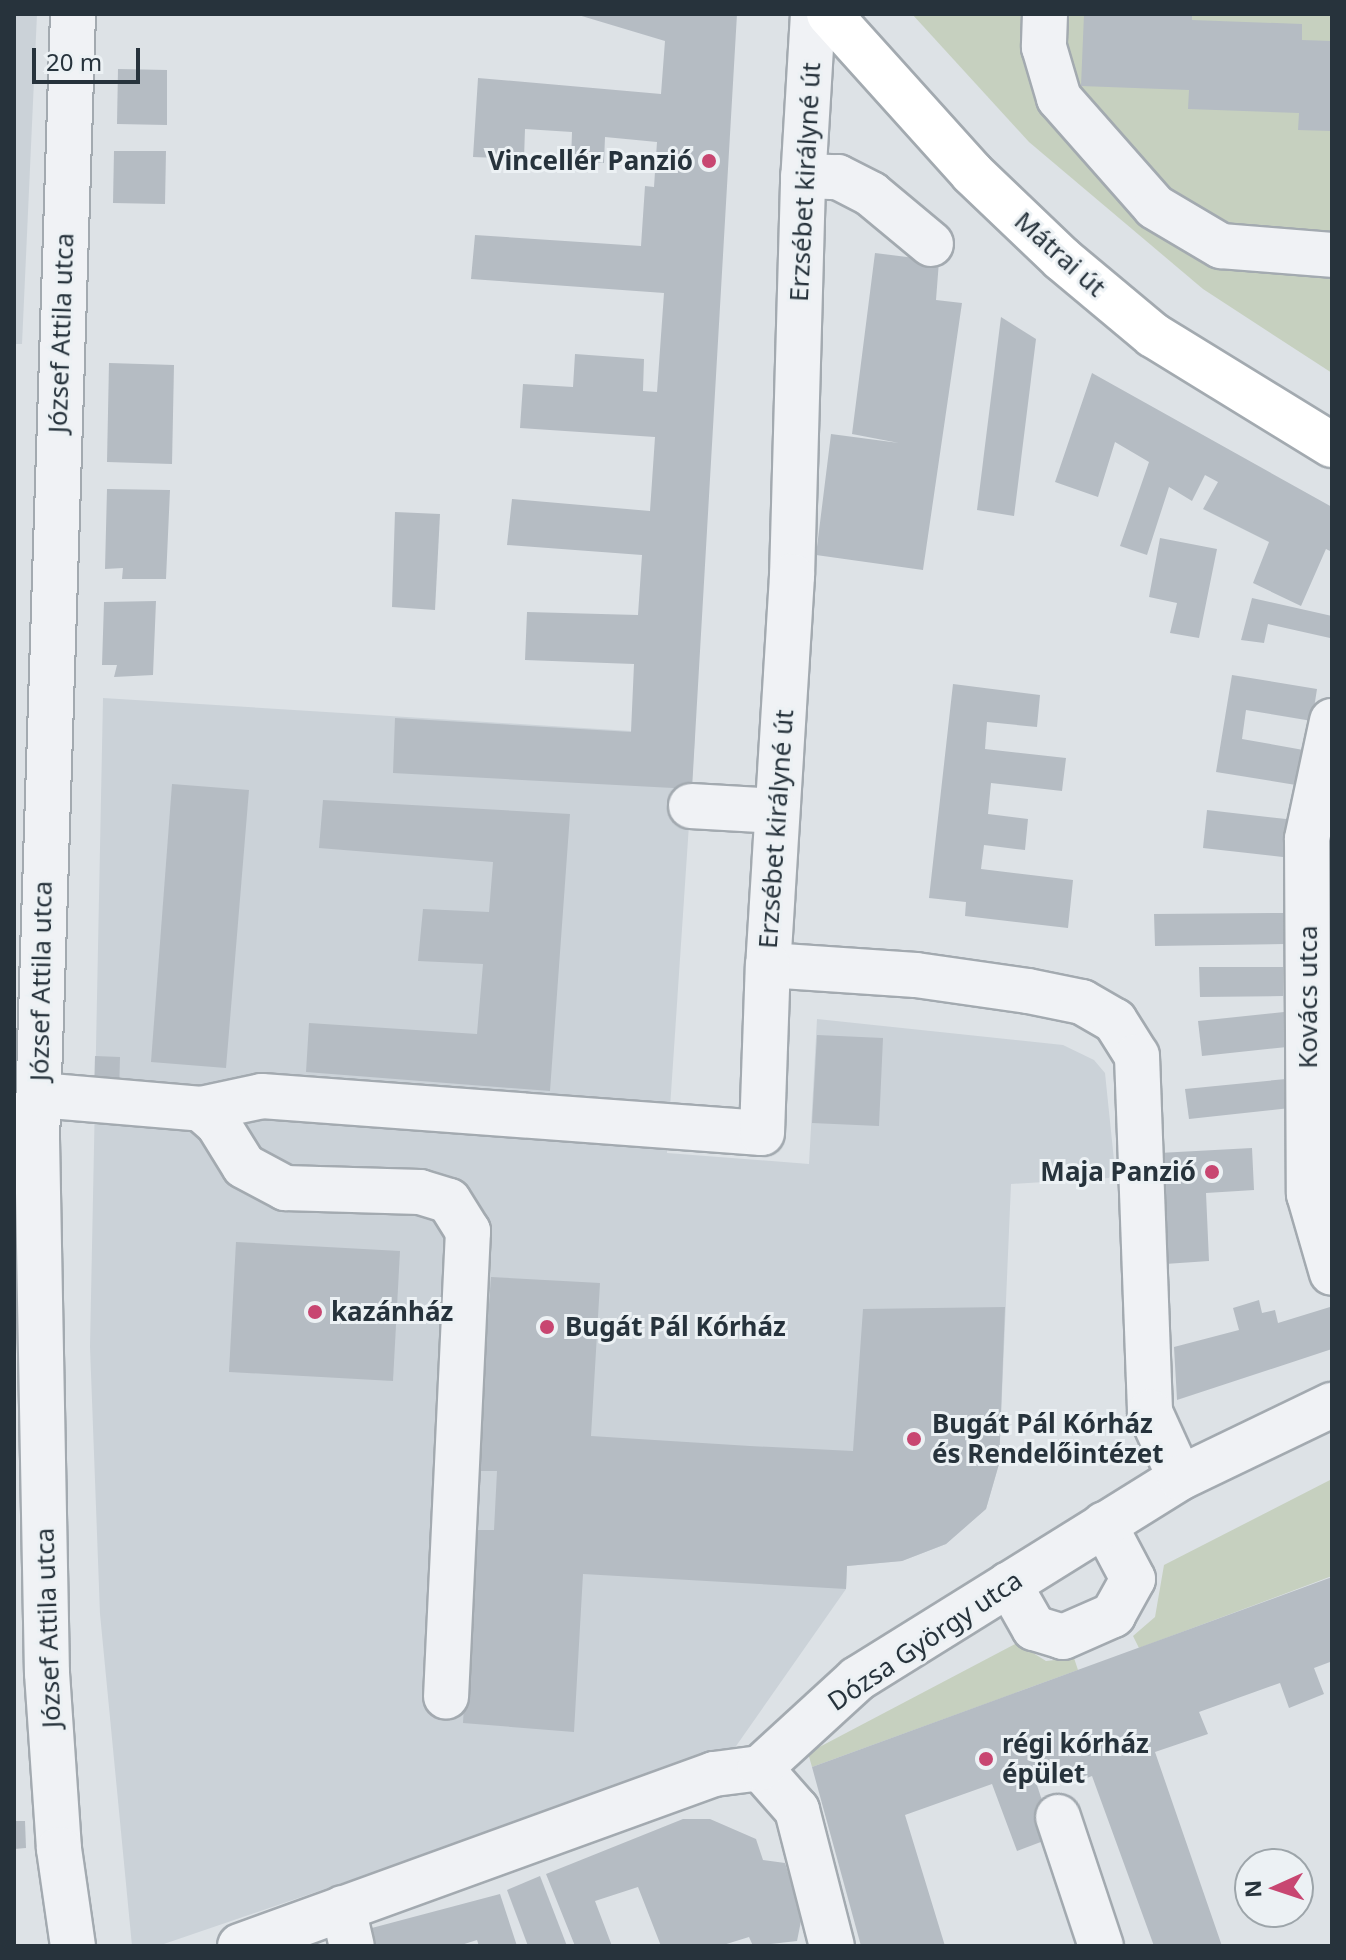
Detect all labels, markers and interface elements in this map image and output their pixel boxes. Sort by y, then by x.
scale bar [36,32,144,82]
text: 20 m [46,45,102,78]
street label: Erzsébet királyné út [783,62,827,302]
place label: Vincellér Panzió [488,145,693,177]
marker: Vincellér Panzió [700,152,718,170]
street label: Mátrai út [1008,205,1112,303]
street label: József Attila utca [42,232,80,434]
street label: Erzsébet királyné út [752,708,800,950]
street label: József Attila utca [24,881,58,1081]
street label: Kovács utca [1292,925,1324,1069]
place label: Maja Panzió [1040,1156,1196,1188]
marker: Maja Panzió [1203,1163,1221,1181]
place label: kazánház [331,1296,453,1328]
marker: kazánház [306,1303,324,1321]
place label: Bugát Pál Kórház [565,1311,786,1343]
marker: Bugát Pál Kórház [536,1316,558,1338]
place label: Bugát Pál Kórház és Rendelőintézet [932,1408,1164,1470]
marker: Bugát Pál Kórház és Rendelőintézet [903,1428,925,1450]
street label: József Attila utca [29,1527,67,1729]
street label: Dózsa György utca [822,1564,1028,1718]
place label: régi kórház épület [1002,1728,1149,1790]
marker: régi kórház épület [977,1750,995,1768]
north arrow [1234,1848,1314,1928]
text: N [1237,1879,1267,1899]

